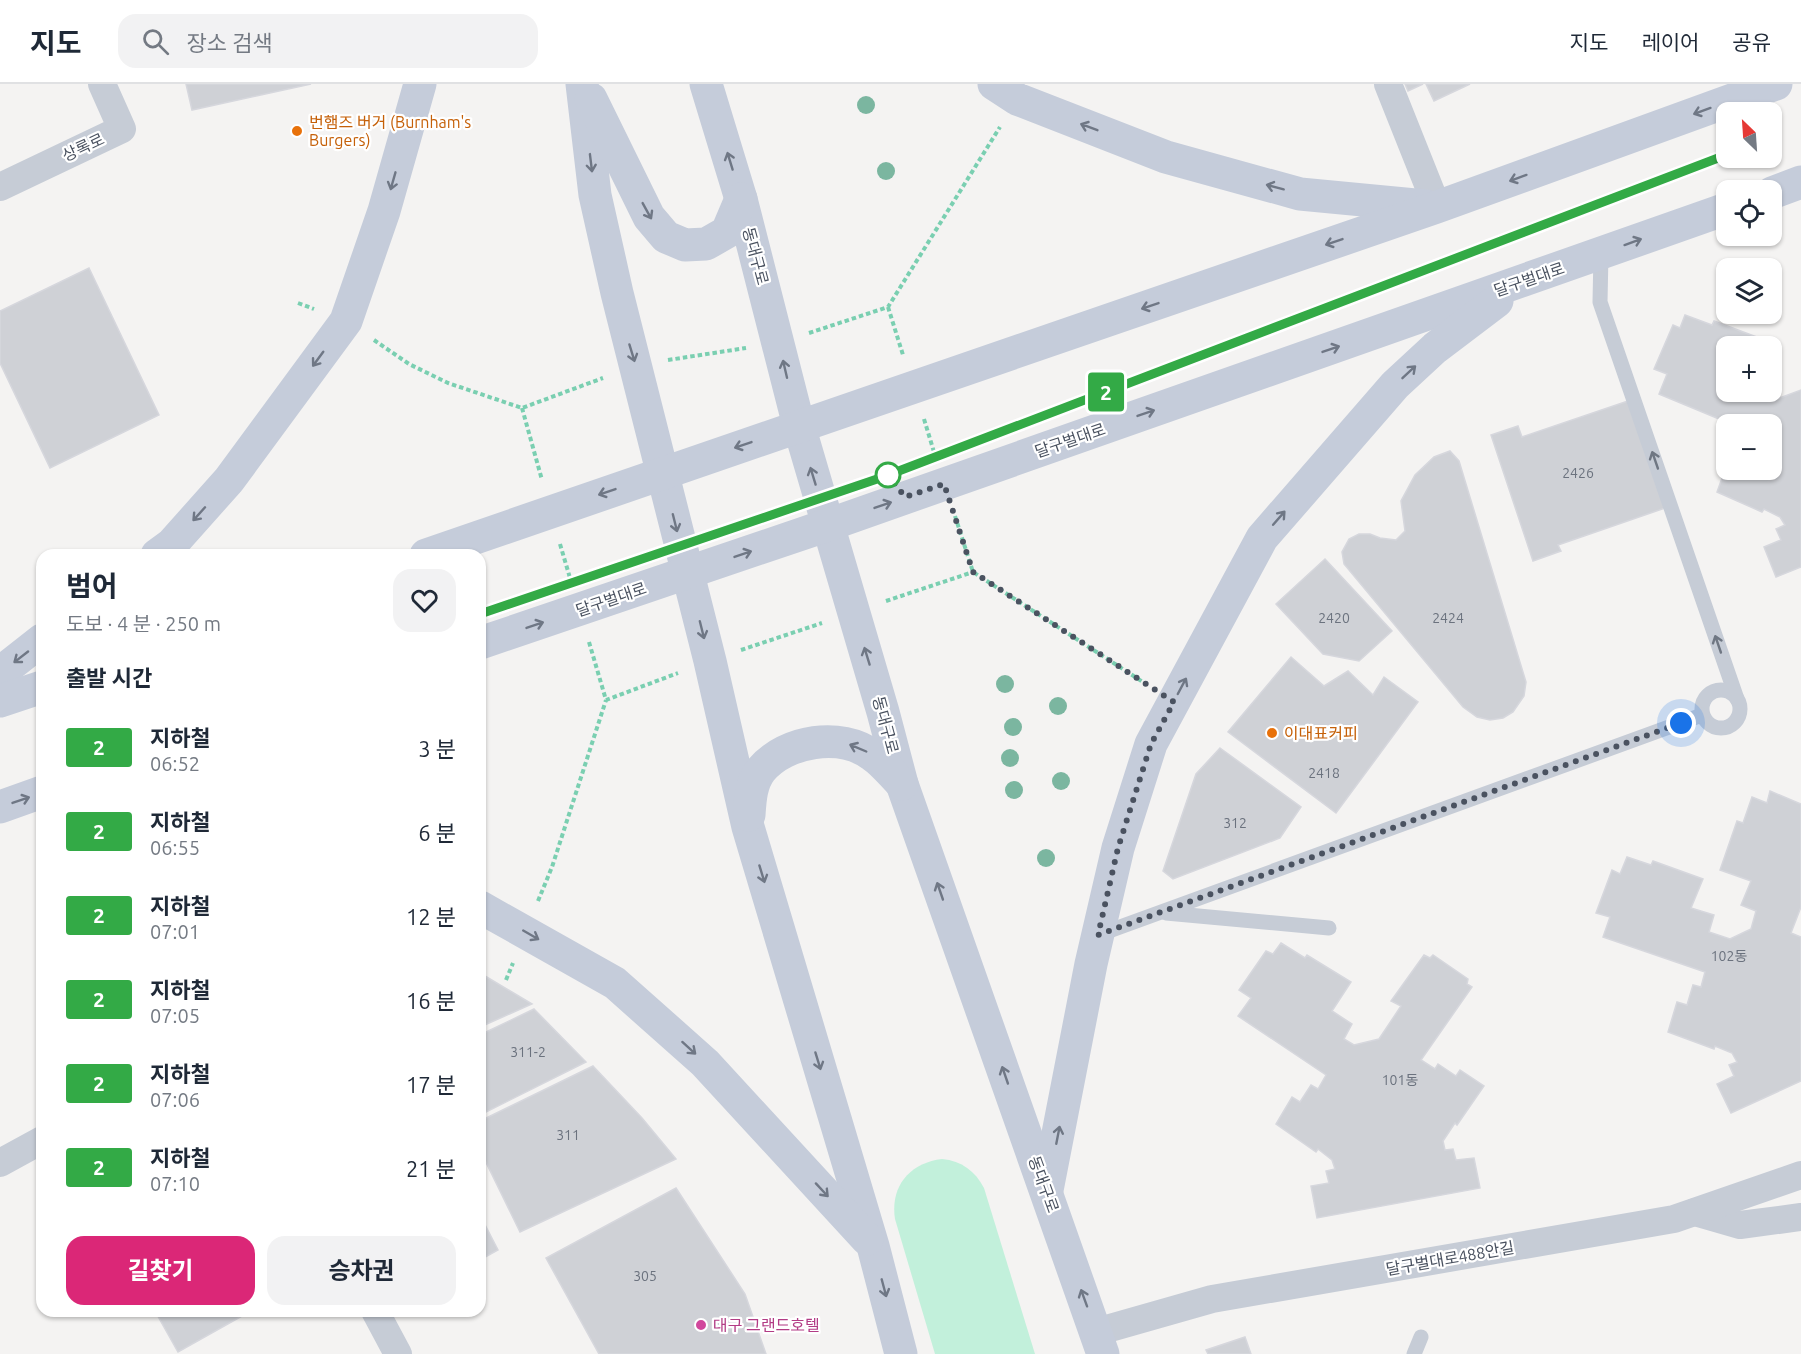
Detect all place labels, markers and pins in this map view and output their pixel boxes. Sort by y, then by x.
place label: 번햄즈 버거 (Burnham's Burgers) [309,113,471,150]
marker: 번햄즈 버거 (Burnham's Burgers) [290,124,304,138]
unlabelled marker [875,462,901,488]
place label: 이대표커피 [1284,724,1358,742]
marker: 이대표커피 [1265,726,1279,740]
place label: 대구 그랜드호텔 [713,1316,820,1334]
marker: 대구 그랜드호텔 [694,1318,708,1332]

